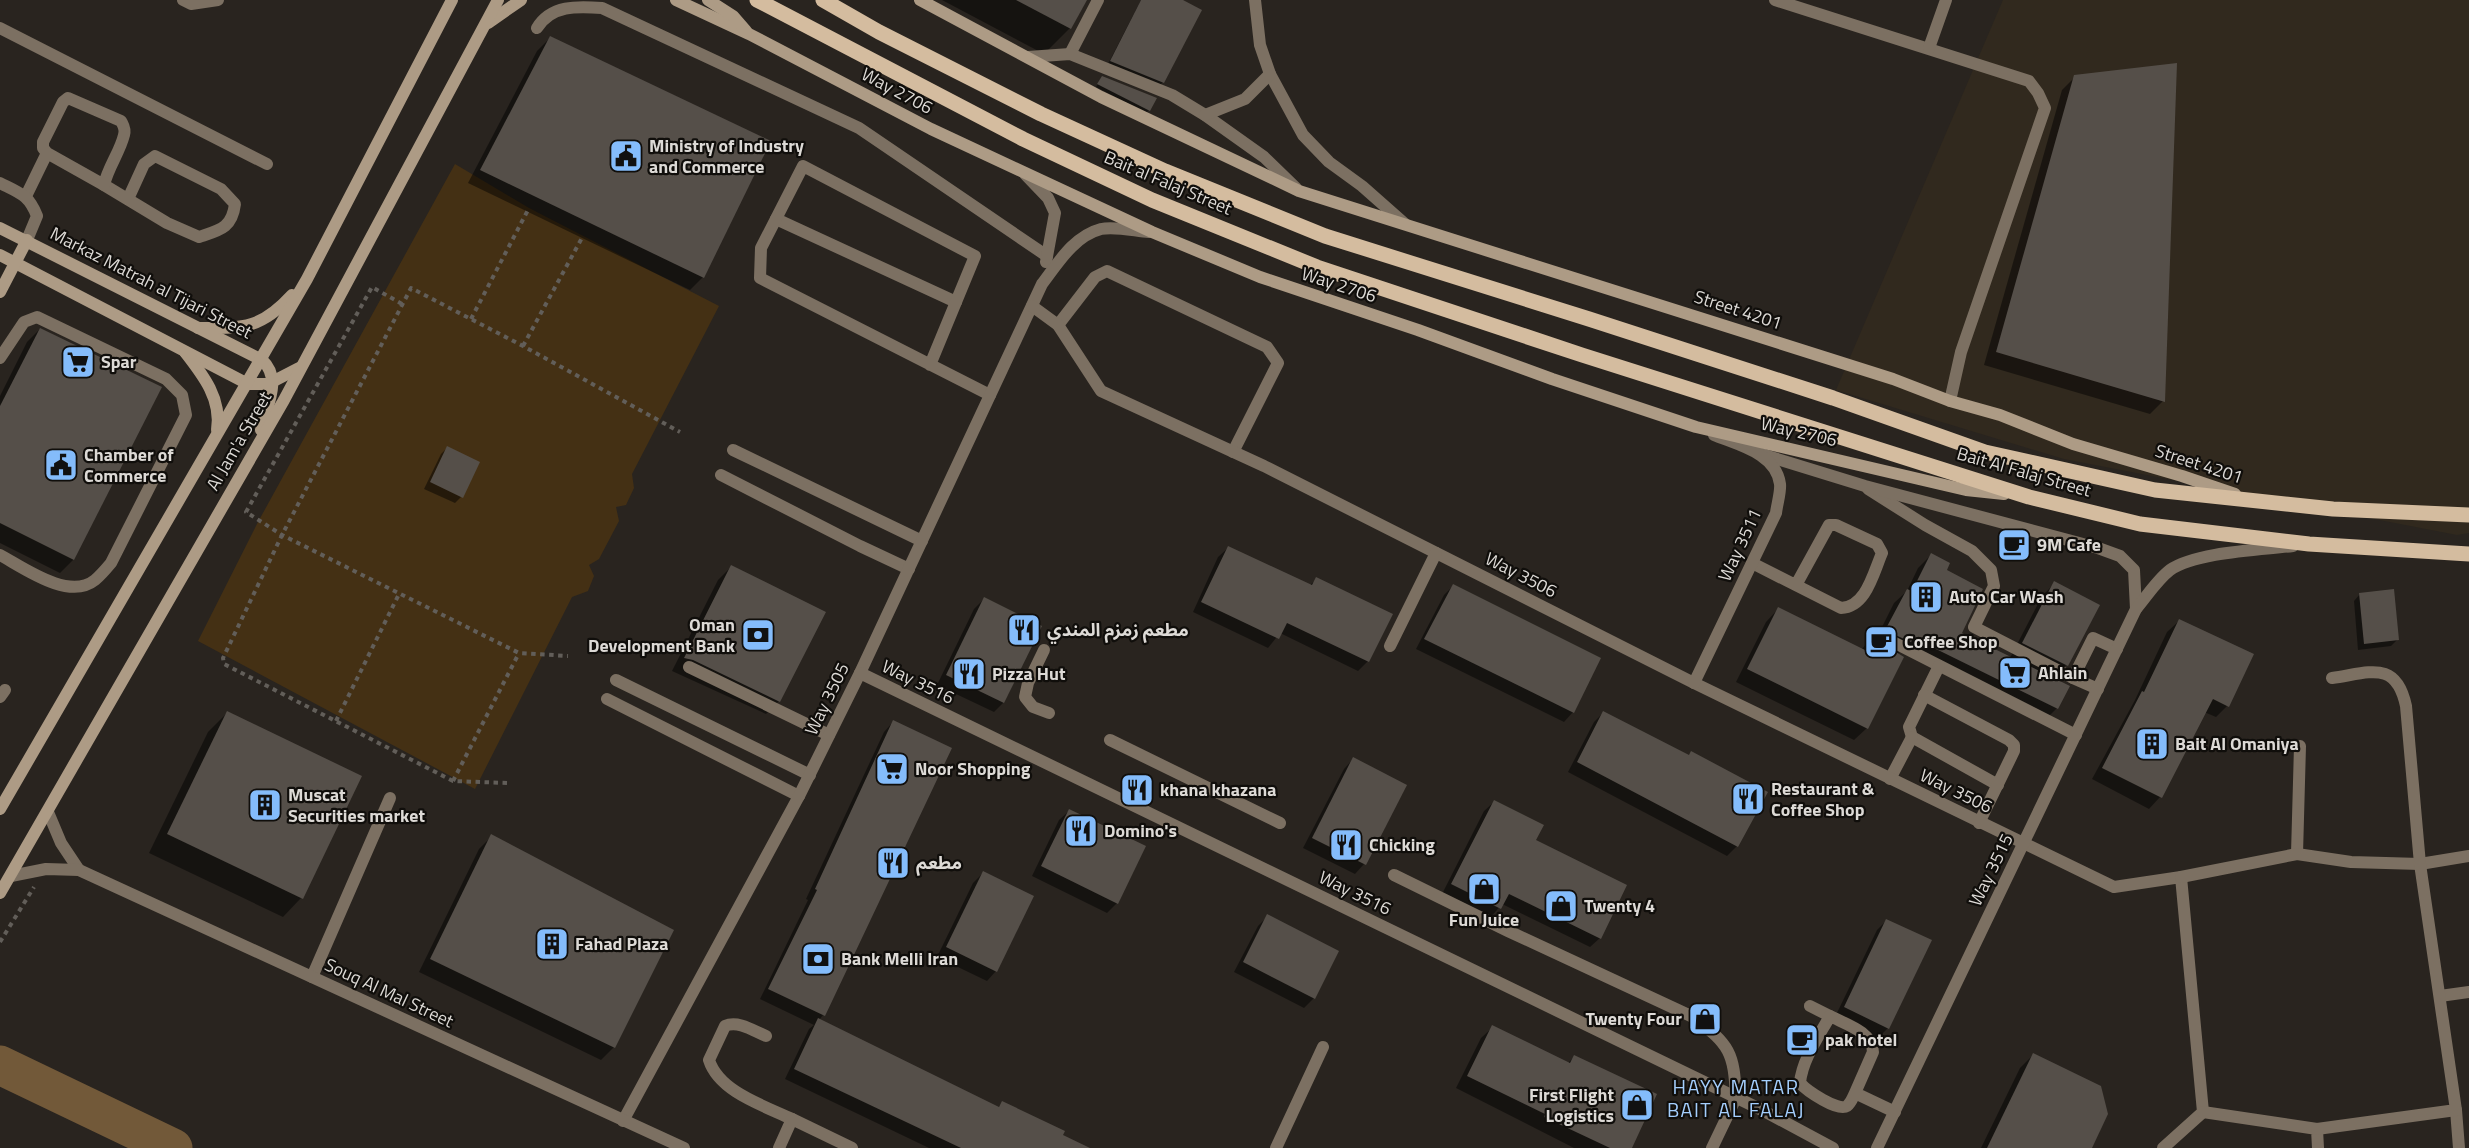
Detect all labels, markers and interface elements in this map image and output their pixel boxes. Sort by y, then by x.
street label: Way 2706 [857,60,938,121]
place label: Ministry of Industry and Commerce [649,132,804,180]
public building icon: Ministry of Industry and Commerce [608,138,644,174]
street label: Bait al Falaj Street [1100,143,1237,222]
street label: Markaz Matrah al Tijari Street [46,220,258,346]
street label: Way 2706 [1298,260,1380,309]
street label: Street 4201 [1691,283,1785,336]
supermarket icon: Spar [60,344,96,380]
place label: Spar [101,348,137,375]
street label: Al Jam'a Street [199,385,278,496]
street label: Way 2706 [1758,410,1840,453]
street label: Street 4201 [2152,437,2246,490]
street label: Bait Al Falaj Street [1954,439,2095,504]
place label: Chamber of Commerce [84,441,174,489]
public building icon: Chamber of Commerce [43,447,79,483]
street label: Way 3511 [1711,504,1768,586]
cafe icon: 9M Cafe [1996,527,2032,563]
place label: 9M Cafe [2037,531,2101,558]
street label: Way 3506 [1481,545,1562,604]
building icon: Auto Car Wash [1908,579,1944,615]
place label: Auto Car Wash [1949,583,2064,610]
place label: Oman Development Bank [588,611,736,659]
restaurant icon: مطعم زمزم المندي [1006,612,1042,648]
place label: مطعم زمزم المندي [1047,616,1189,644]
bank icon: Oman Development Bank [740,617,776,653]
cafe icon: Coffee Shop [1863,624,1899,660]
place label: Coffee Shop [1904,628,1998,655]
street label: Way 3516 [877,652,959,711]
supermarket icon: Ahlain [1997,655,2033,691]
restaurant icon: Pizza Hut [951,656,987,692]
street label: Way 3505 [797,658,856,740]
place label: Ahlain [2038,659,2087,686]
place label: Pizza Hut [992,660,1066,687]
building icon: Bait Al Omaniya [2134,726,2170,762]
place label: Bait Al Omaniya [2175,730,2299,757]
supermarket icon: Noor Shopping [874,751,910,787]
place label: Noor Shopping [915,755,1031,782]
street label: Way 3506 [1915,761,1997,820]
restaurant icon: khana khazana [1119,772,1155,808]
place label: Restaurant & Coffee Shop [1771,775,1875,823]
place label: khana khazana [1160,776,1276,803]
place label: Muscat Securities market [288,781,425,829]
restaurant icon: Restaurant & Coffee Shop [1730,781,1766,817]
building icon: Muscat Securities market [247,787,283,823]
restaurant icon: Domino's [1063,813,1099,849]
place label: Domino's [1104,817,1177,844]
restaurant icon: Chicking [1328,827,1364,863]
street label: Way 3515 [1961,829,2020,911]
place label: Chicking [1369,831,1435,858]
restaurant icon: مطعم [875,845,911,881]
place label: مطعم [916,849,962,876]
street label: Way 3516 [1314,863,1396,922]
shop icon: Fun Juice [1466,871,1502,907]
shop icon: Twenty 4 [1543,888,1579,924]
place label: Twenty 4 [1584,892,1655,919]
place label: Fun Juice [1449,906,1519,933]
building icon: Fahad Plaza [534,926,570,962]
place label: Fahad Plaza [575,930,668,957]
bank icon: Bank Melli Iran [800,941,836,977]
place label: Bank Melli Iran [841,945,958,972]
street label: Souq Al Mal Street [320,951,459,1035]
shop icon: Twenty Four [1687,1001,1723,1037]
place label: Twenty Four [1585,1005,1682,1032]
cafe icon: pak hotel [1784,1022,1820,1058]
place label: pak hotel [1825,1026,1897,1053]
district label: HAYY MATAR BAIT AL FALAJ [1667,1071,1805,1125]
place label: First Flight Logistics [1529,1081,1614,1129]
shop icon: First Flight Logistics [1619,1087,1655,1123]

